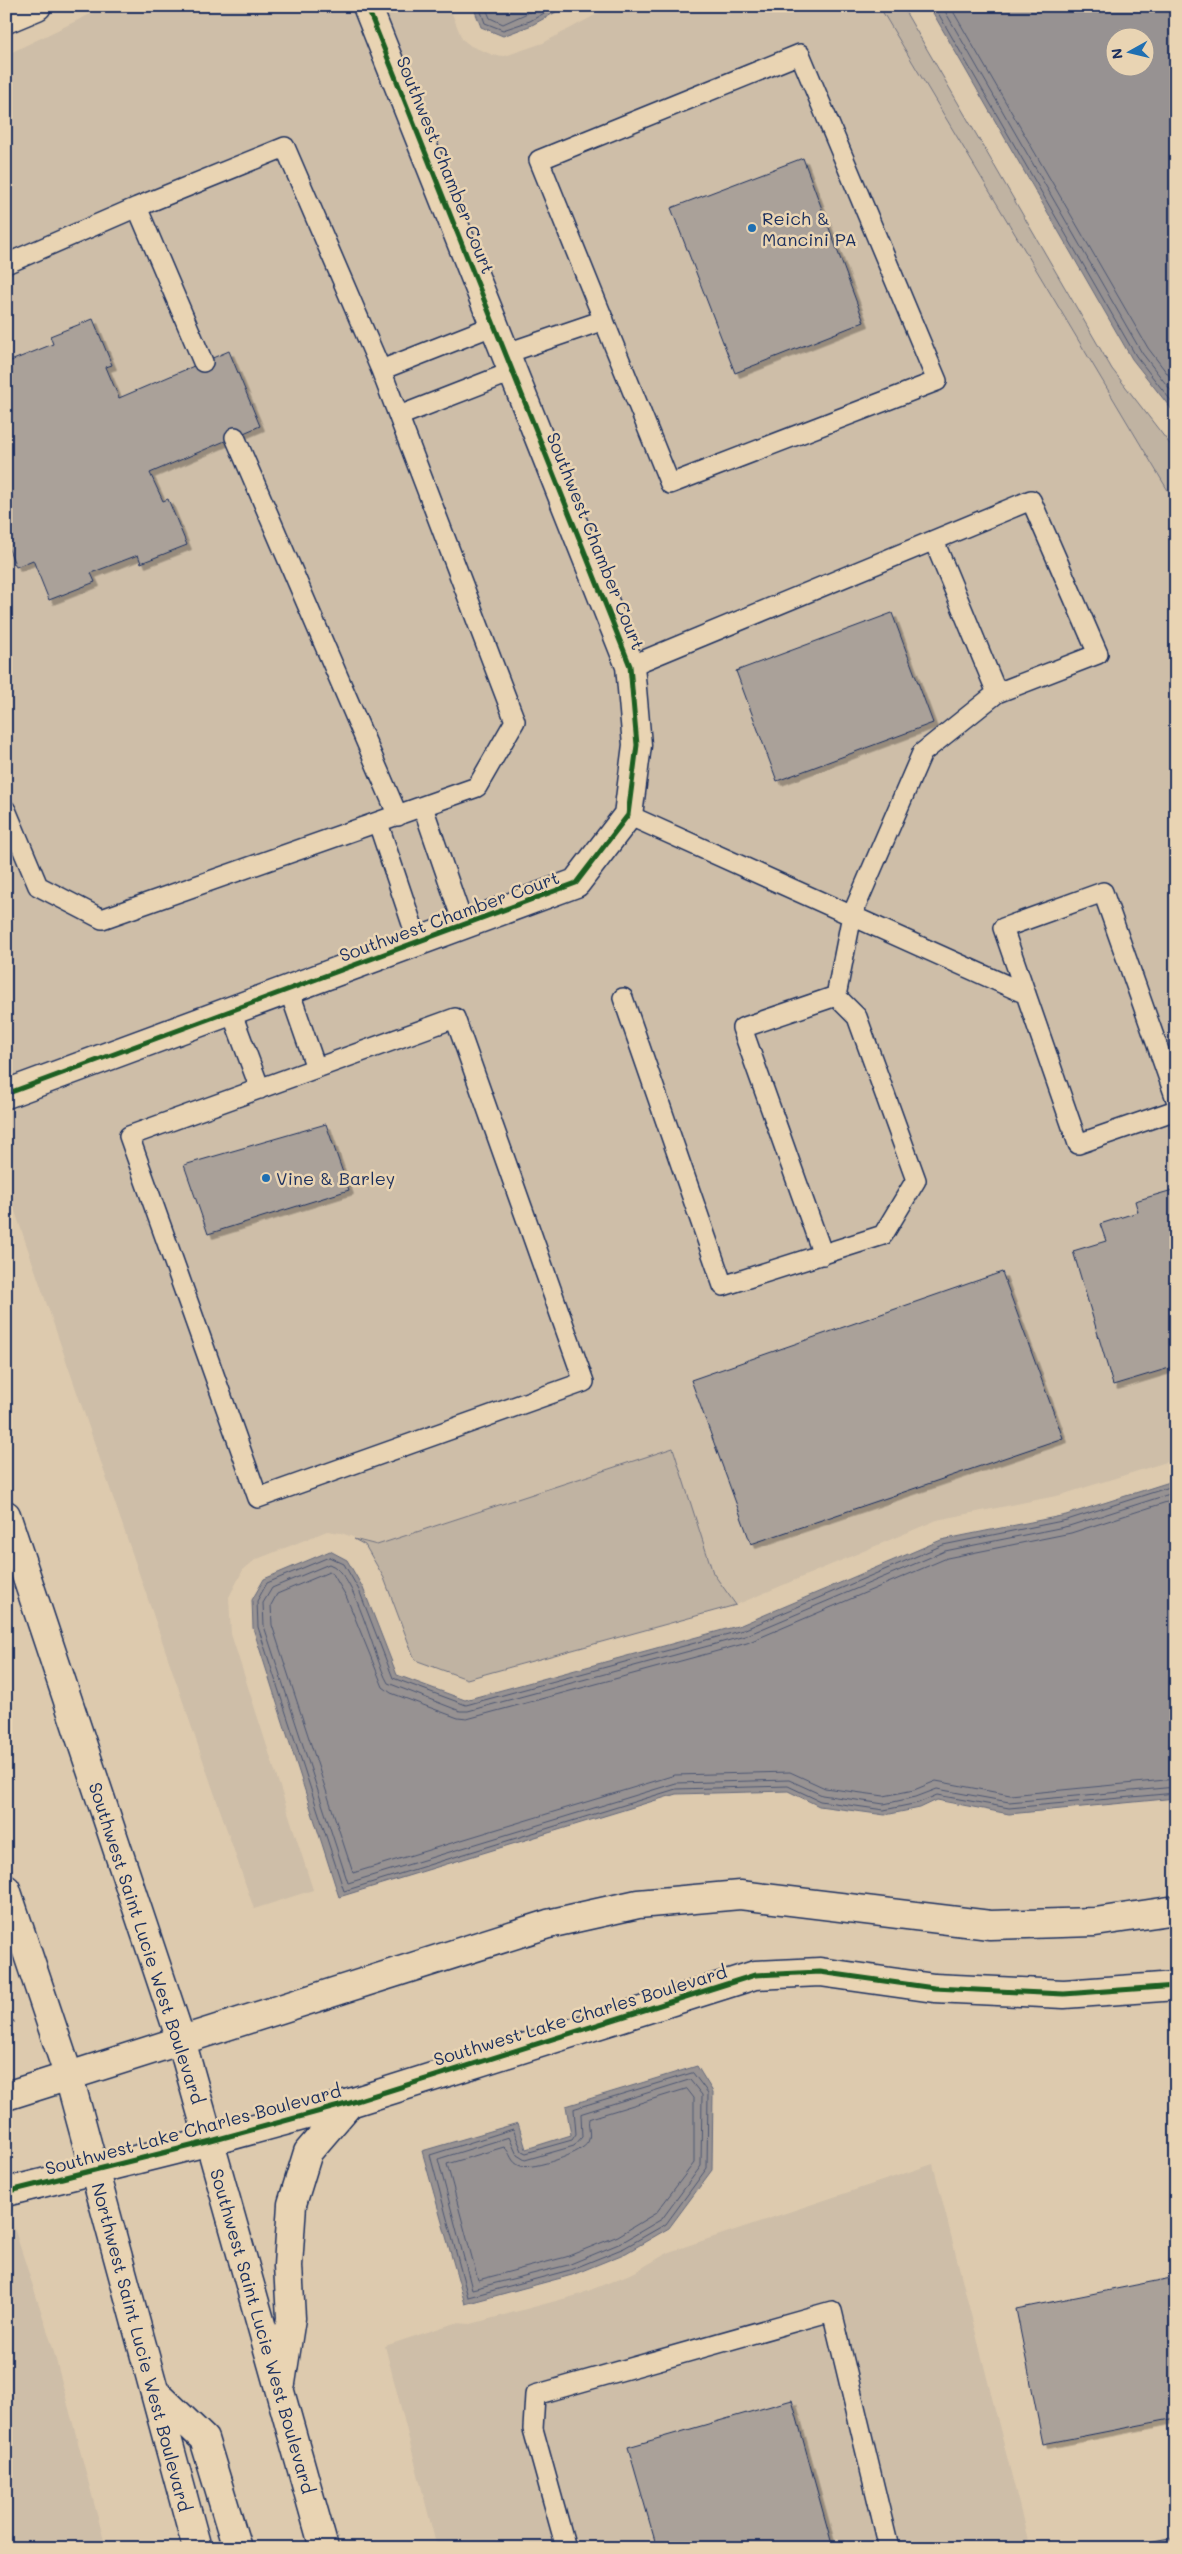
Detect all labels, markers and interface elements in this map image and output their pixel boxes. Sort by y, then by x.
north arrow [1104,28,1154,78]
text: N [1106,47,1127,60]
street label: Southwest Chamber Court [391,53,501,277]
place label: Reich & Mancini PA [762,206,857,251]
marker: Reich & Mancini PA [746,222,758,234]
street label: Southwest Chamber Court [541,429,651,653]
street label: Southwest Chamber Court [336,865,562,967]
place label: Vine & Barley [276,1166,395,1190]
marker: Vine & Barley [260,1172,272,1184]
street label: Southwest Saint Lucie West Boulevard [84,1779,210,2107]
street label: Southwest Lake Charles Boulevard [430,1959,730,2071]
street label: Southwest Lake Charles Boulevard [42,2078,344,2180]
street label: Southwest Saint Lucie West Boulevard [205,2166,321,2496]
street label: Northwest Saint Lucie West Boulevard [86,2180,198,2514]

